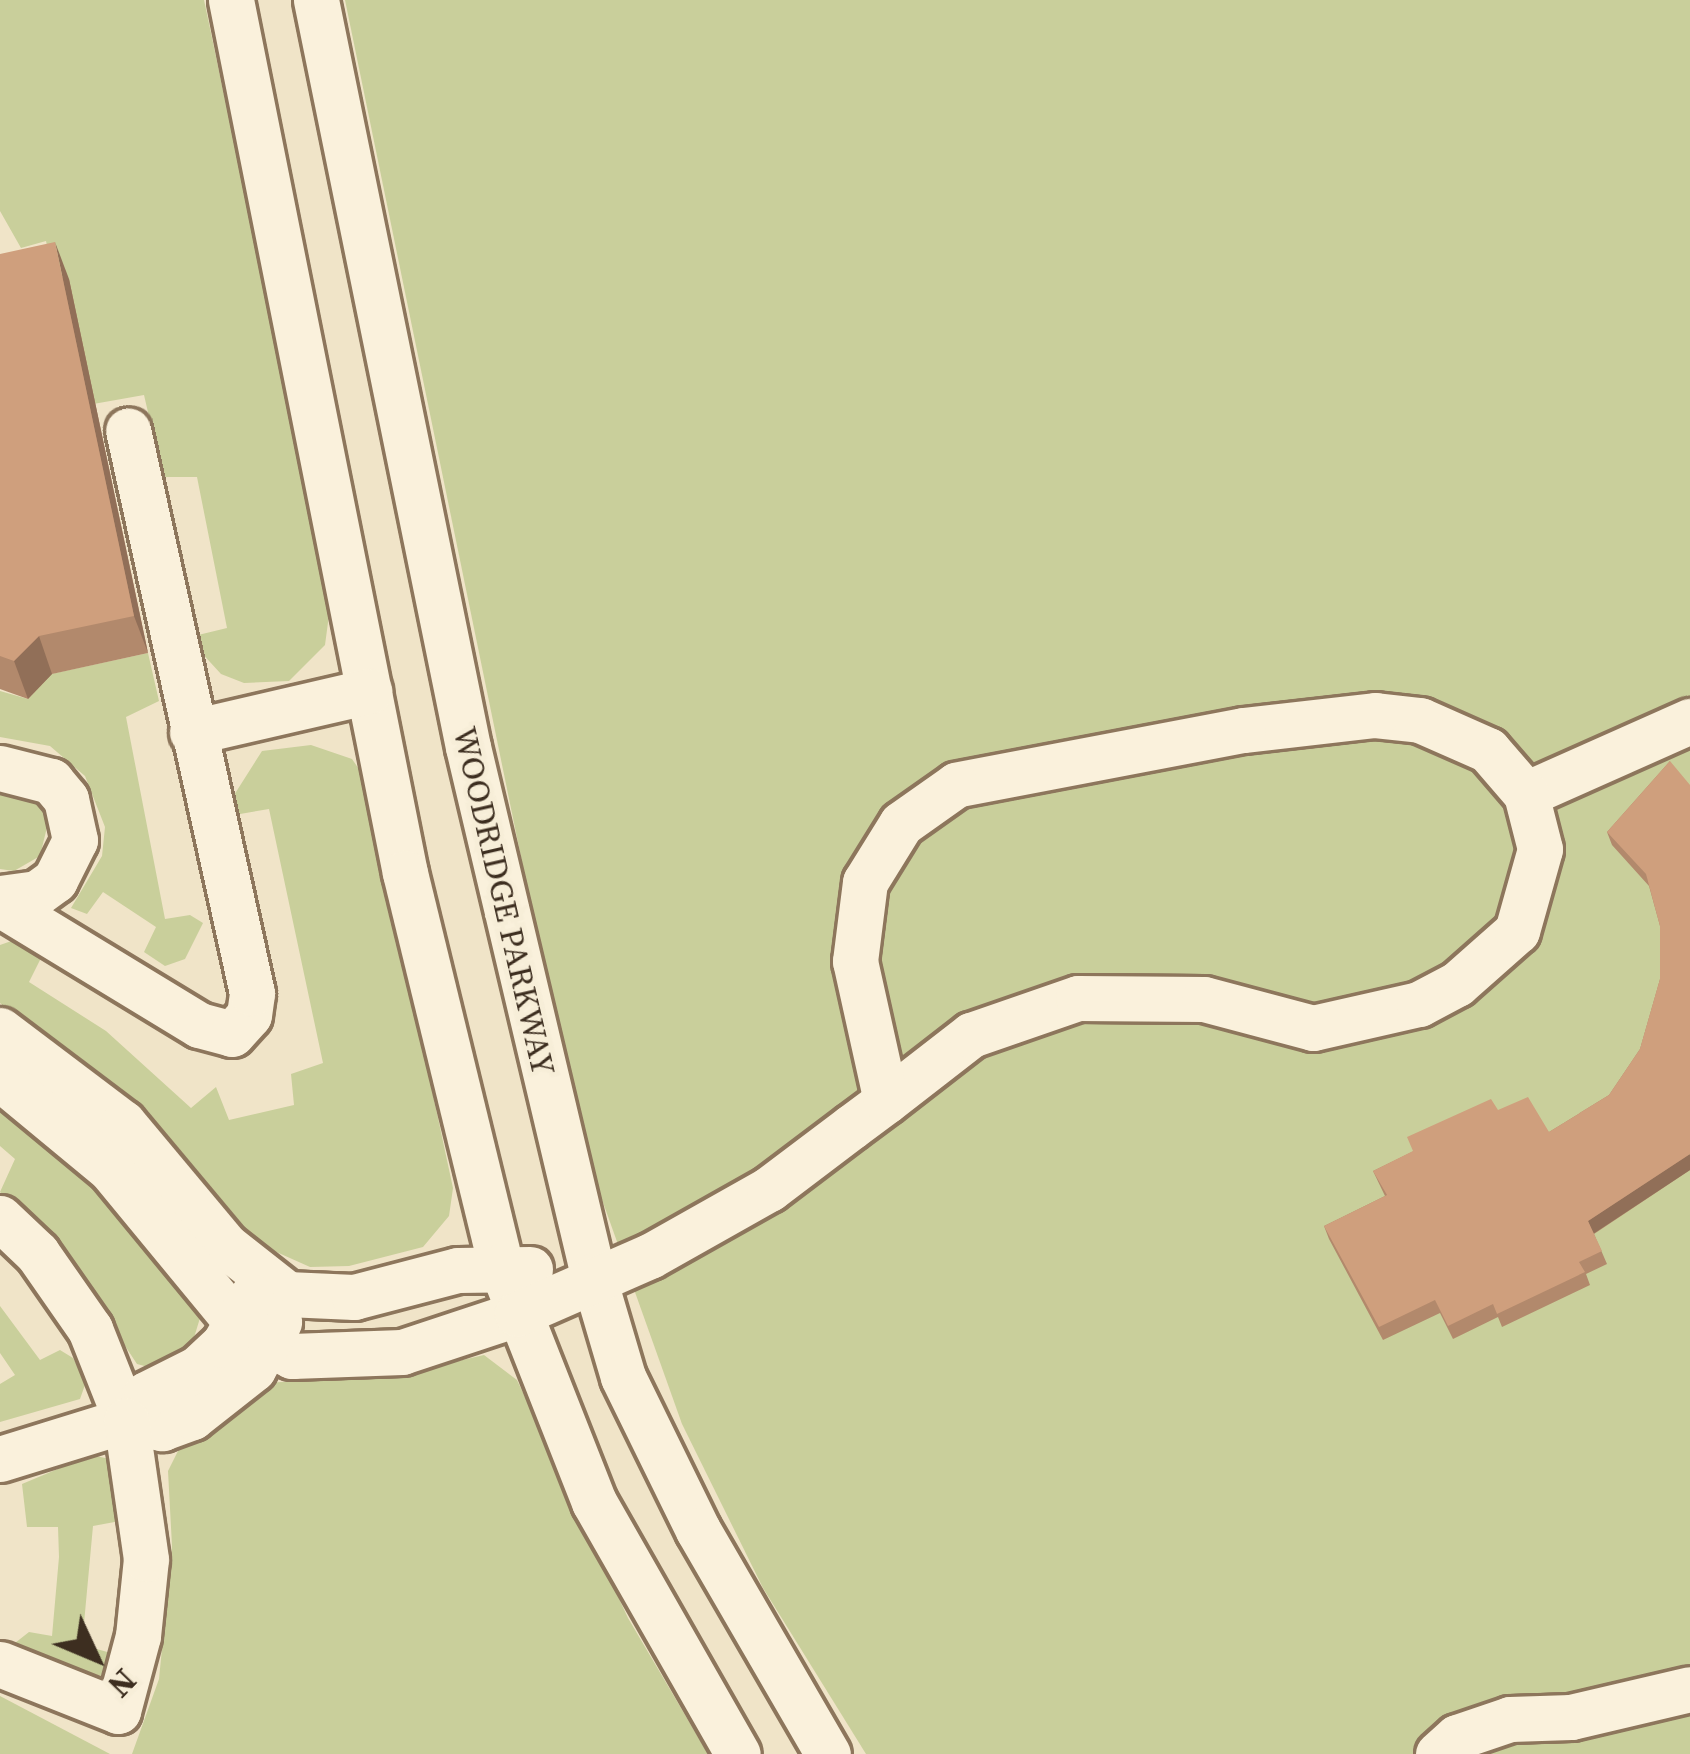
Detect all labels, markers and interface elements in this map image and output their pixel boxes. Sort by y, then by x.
street label: WOODRIDGE PARKWAY [445,723,563,1079]
north arrow [36,1598,156,1718]
text: N [98,1659,147,1708]

